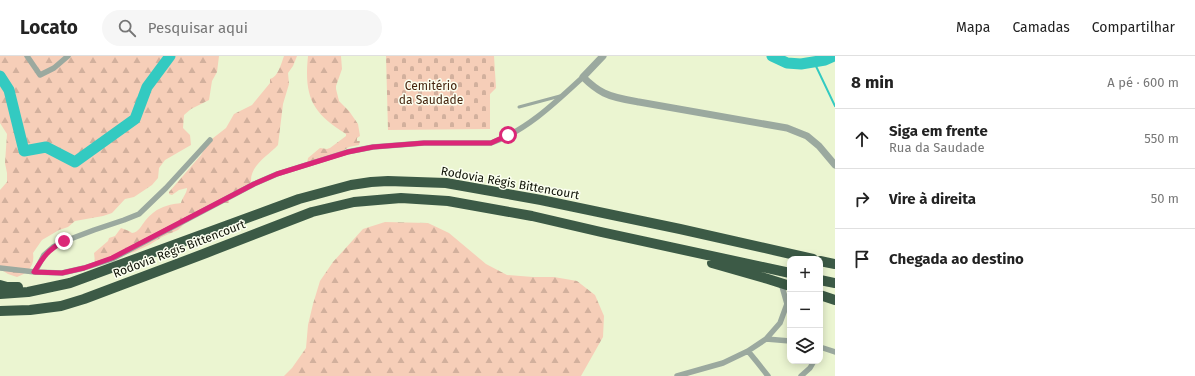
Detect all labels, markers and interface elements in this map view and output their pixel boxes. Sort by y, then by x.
search box [102,10,382,46]
text: Locato [20,16,78,39]
icon: search [116,17,138,39]
text: Pesquisar aqui [148,19,248,37]
text: Mapa [956,19,990,36]
text: Camadas [1012,19,1070,36]
text: Compartilhar [1092,19,1175,36]
text: 8 min [851,72,894,93]
text: A pé · 600 m [1107,75,1179,90]
park label: Cemitério da Saudade [399,79,463,107]
text: Siga em frente [889,122,988,140]
route start [499,126,517,144]
icon: ahead [851,128,873,150]
text: 550 m [1144,131,1179,146]
text: Rua da Saudade [889,140,985,155]
street label: Rodovia Régis Bittencourt [440,164,581,202]
icon: right [851,188,873,210]
text: Vire à direita [889,190,976,208]
text: 50 m [1151,191,1179,206]
street label: Rodovia Régis Bittencourt [111,217,248,281]
route end [55,232,73,250]
icon: arrive [851,248,873,270]
text: Chegada ao destino [889,250,1024,268]
map controls [787,256,823,364]
button: + [787,256,823,292]
button: − [787,292,823,328]
button: layers [787,328,823,364]

